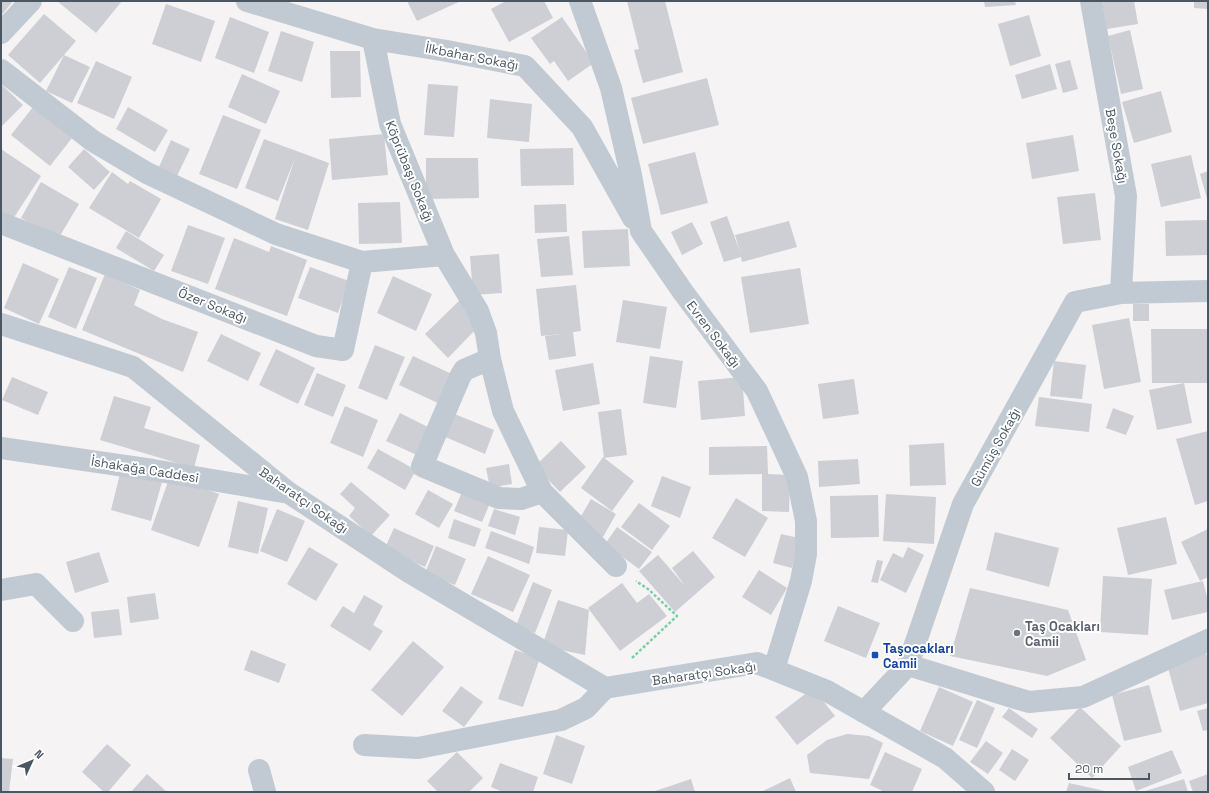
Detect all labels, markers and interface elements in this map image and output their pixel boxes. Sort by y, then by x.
street label: İlkbahar Sokağı [424,39,520,74]
street label: Beşe Sokağı [1102,107,1131,185]
street label: Köprübaşı Sokağı [381,118,438,224]
street label: Özer Sokağı [176,284,250,327]
street label: Evren Sokağı [683,297,744,371]
street label: Gümüş Sokağı [967,405,1024,490]
street label: İshakağa Caddesi [90,453,200,486]
street label: Baharatçı Sokağı [256,463,352,537]
place label: Taş Ocakları Camii [1025,618,1100,650]
marker: Taş Ocakları Camii [1012,628,1022,638]
place label: Taşocakları Camii [883,640,954,672]
marker: Taşocakları Camii [870,650,880,660]
street label: Baharatçı Sokağı [651,658,757,689]
north arrow [12,741,52,781]
text: N [32,747,47,762]
scale bar [1069,755,1149,781]
text: 20 m [1075,761,1103,777]

